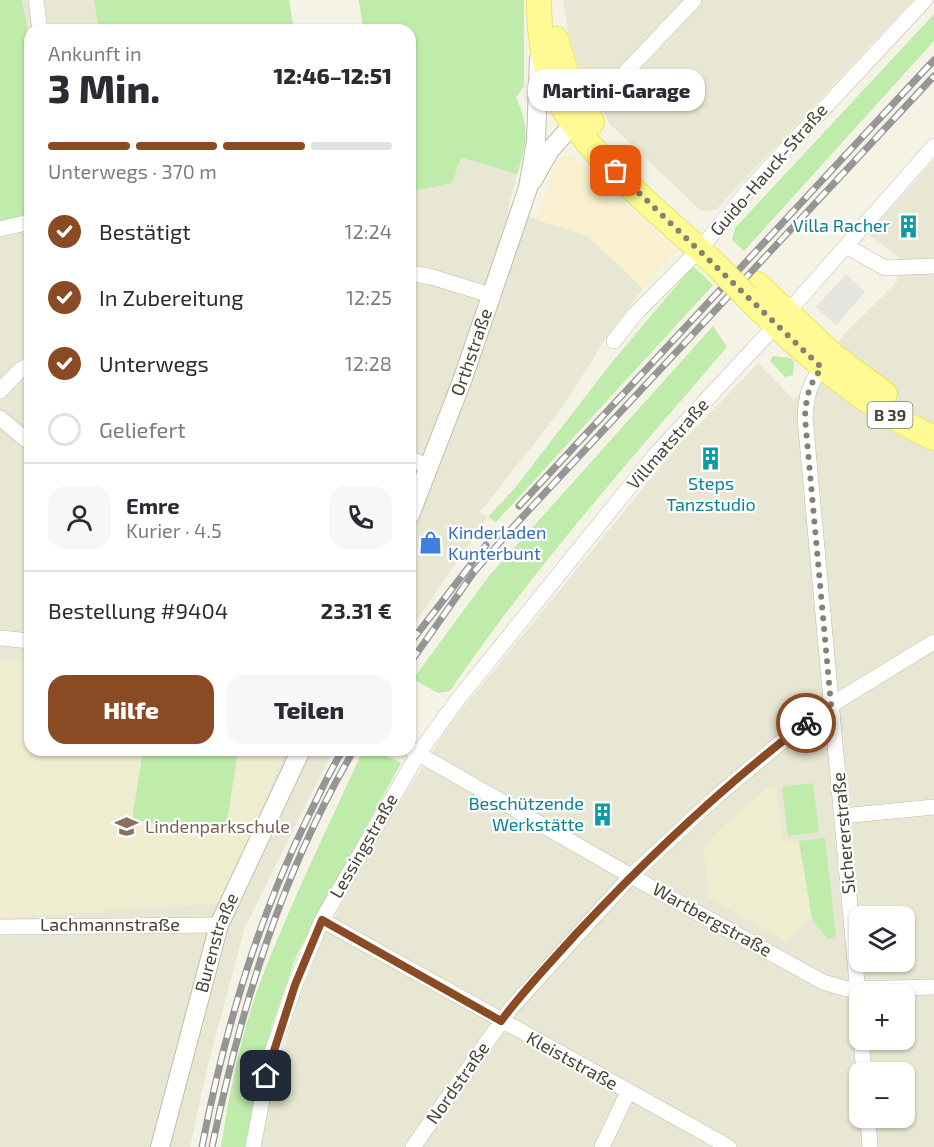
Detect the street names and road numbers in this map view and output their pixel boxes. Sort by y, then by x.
street label: Guido-Hauck-Straße [705,99,832,240]
street label: Orthstraße [445,305,496,399]
street label: Villmatstraße [622,393,713,493]
road number: B 39 [868,402,912,428]
street label: Sichererstraße [827,771,859,895]
street label: Lessingstraße [324,789,402,902]
street label: Wartbergstraße [649,877,776,961]
street label: Burenstraße [190,889,243,995]
street label: Lachmannstraße [40,913,180,935]
street label: Kleiststraße [523,1026,622,1094]
street label: Nordstraße [421,1037,493,1128]

